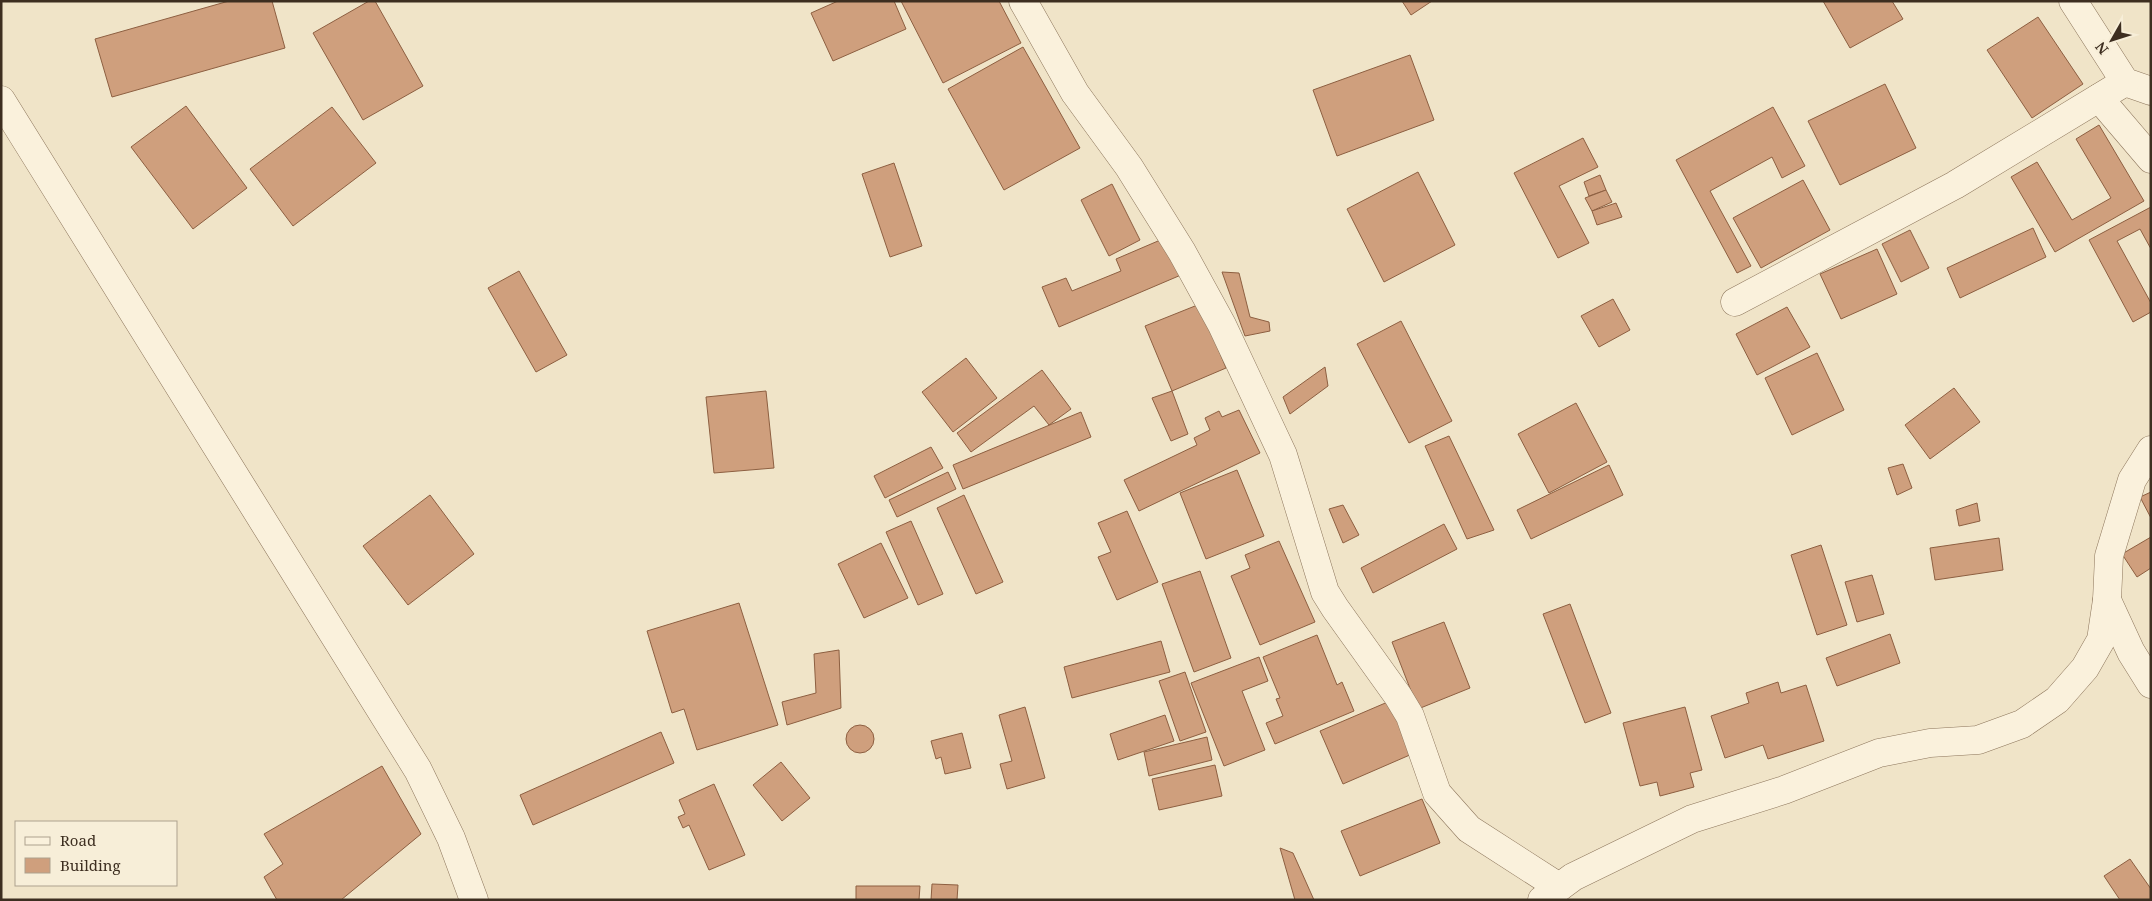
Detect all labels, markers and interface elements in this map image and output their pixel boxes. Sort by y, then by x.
north arrow [2087,15,2137,65]
text: N [2091,38,2112,59]
legend [15,821,178,886]
text: Road [60,830,96,850]
text: Building [60,855,121,875]

